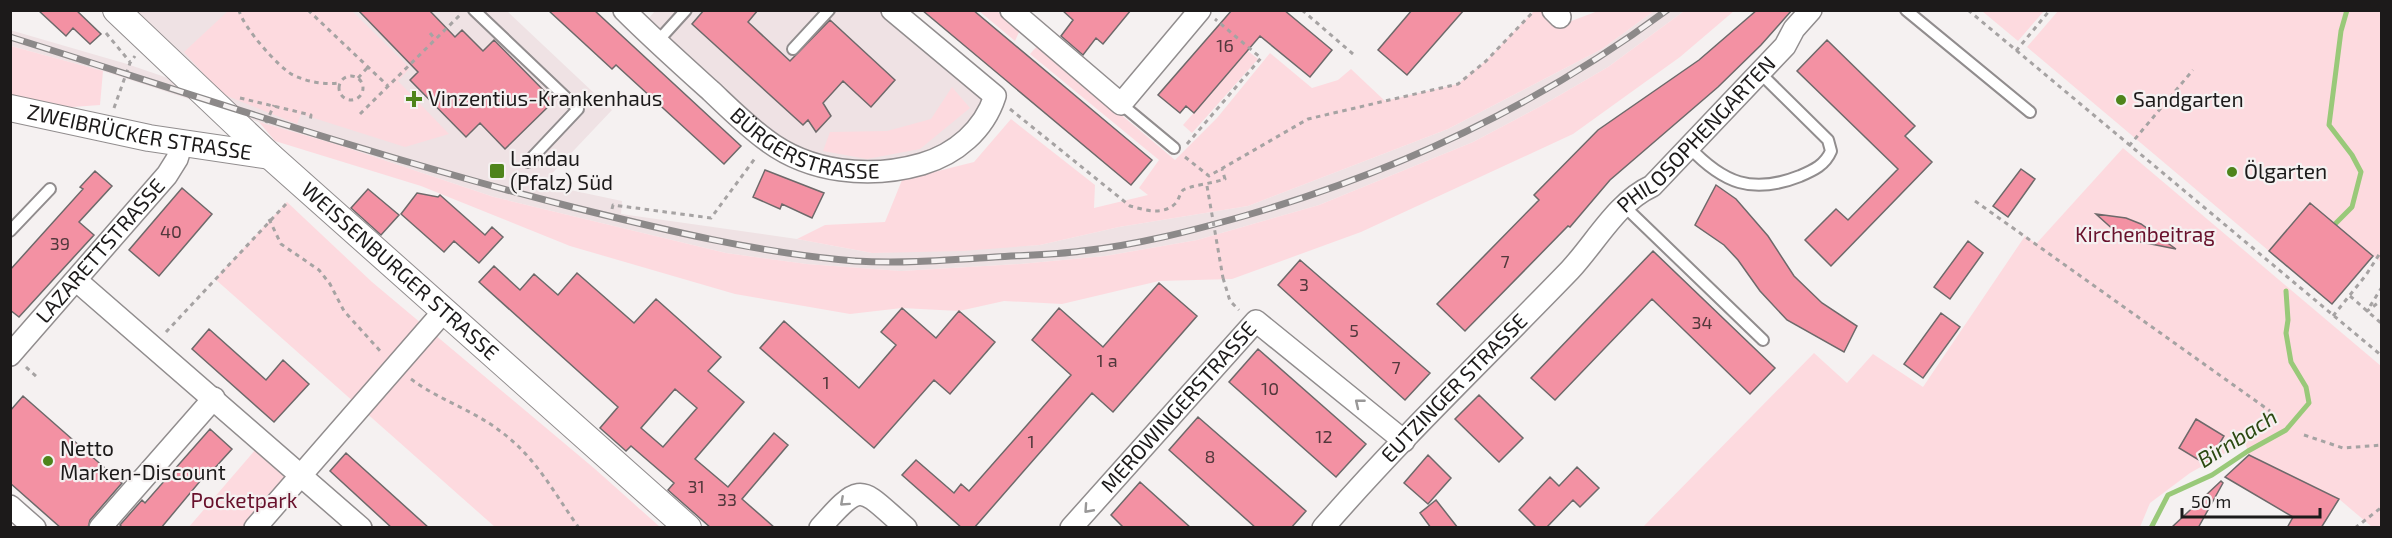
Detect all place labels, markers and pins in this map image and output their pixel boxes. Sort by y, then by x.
place label: Vinzentius-Krankenhaus [428,85,662,110]
place label: Sandgarten [2133,86,2244,111]
marker: Vinzentius-Krankenhaus [405,90,423,108]
marker: Sandgarten [2114,93,2128,107]
place label: Landau (Pfalz) Süd [510,145,613,194]
place label: Ölgarten [2244,158,2327,183]
marker: Landau (Pfalz) Süd [488,162,506,180]
marker: Ölgarten [2225,165,2239,179]
place label: Netto Marken-Discount [60,435,226,484]
marker: Netto Marken-Discount [41,454,55,468]

